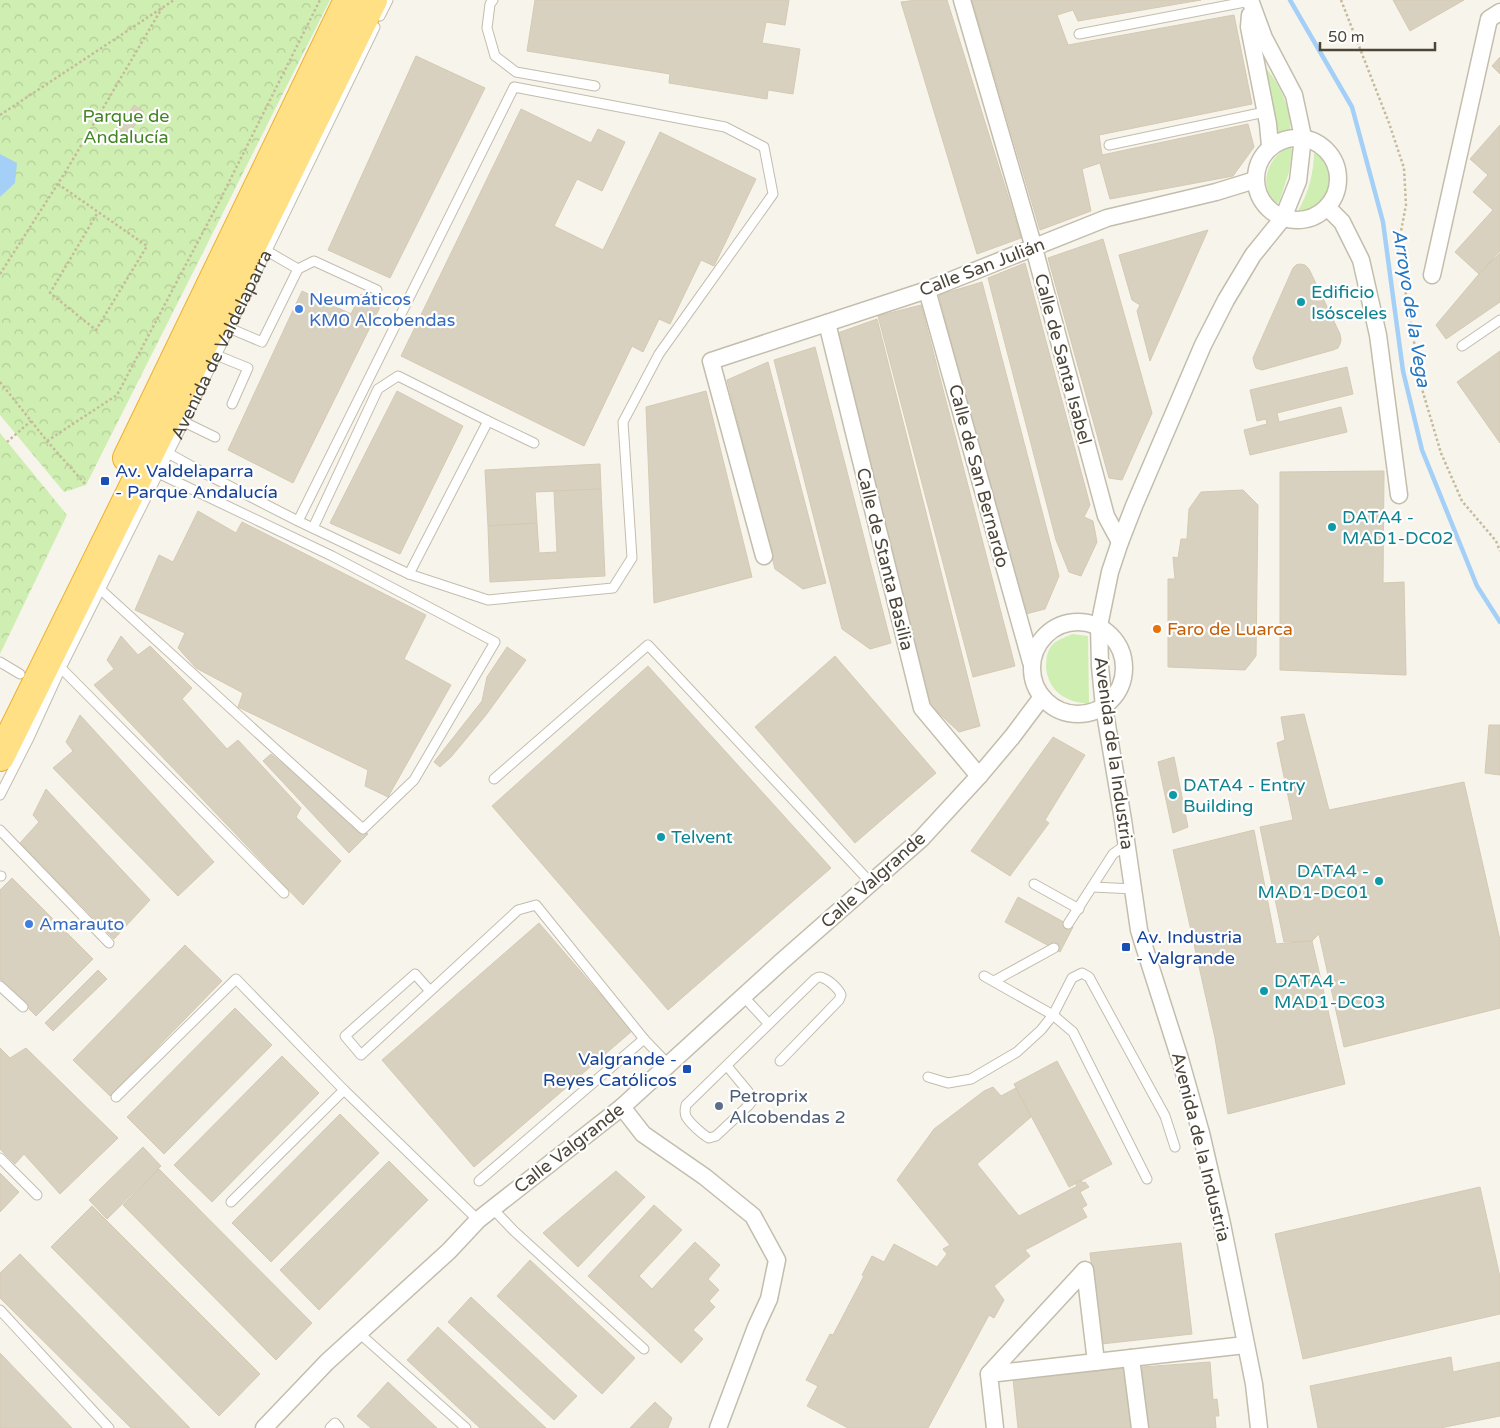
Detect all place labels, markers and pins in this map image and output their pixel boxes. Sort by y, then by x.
place label: Edificio Isósceles [1311,281,1387,324]
place label: Neumáticos KM0 Alcobendas [309,288,455,331]
marker: Edificio Isósceles [1295,296,1307,308]
marker: Neumáticos KM0 Alcobendas [293,303,305,315]
place label: Av. Valdelaparra - Parque Andalucía [115,460,278,503]
marker: Av. Valdelaparra - Parque Andalucía [99,475,111,487]
place label: DATA4 - MAD1-DC02 [1342,506,1454,549]
marker: DATA4 - MAD1-DC02 [1326,521,1338,533]
place label: Faro de Luarca [1167,618,1293,640]
marker: Faro de Luarca [1151,623,1163,635]
place label: DATA4 - Entry Building [1183,774,1306,817]
marker: DATA4 - Entry Building [1167,789,1179,801]
place label: Telvent [671,826,733,848]
marker: Telvent [655,831,667,843]
place label: DATA4 - MAD1-DC01 [1257,860,1369,903]
marker: DATA4 - MAD1-DC01 [1373,875,1385,887]
place label: Amarauto [39,913,125,935]
marker: Amarauto [23,918,35,930]
place label: Av. Industria - Valgrande [1136,926,1242,969]
marker: Av. Industria - Valgrande [1120,941,1132,953]
place label: DATA4 - MAD1-DC03 [1274,970,1386,1013]
marker: DATA4 - MAD1-DC03 [1258,985,1270,997]
place label: Valgrande - Reyes Católicos [543,1048,677,1091]
marker: Valgrande - Reyes Católicos [681,1063,693,1075]
place label: Petroprix Alcobendas 2 [729,1085,846,1128]
marker: Petroprix Alcobendas 2 [713,1100,725,1112]

